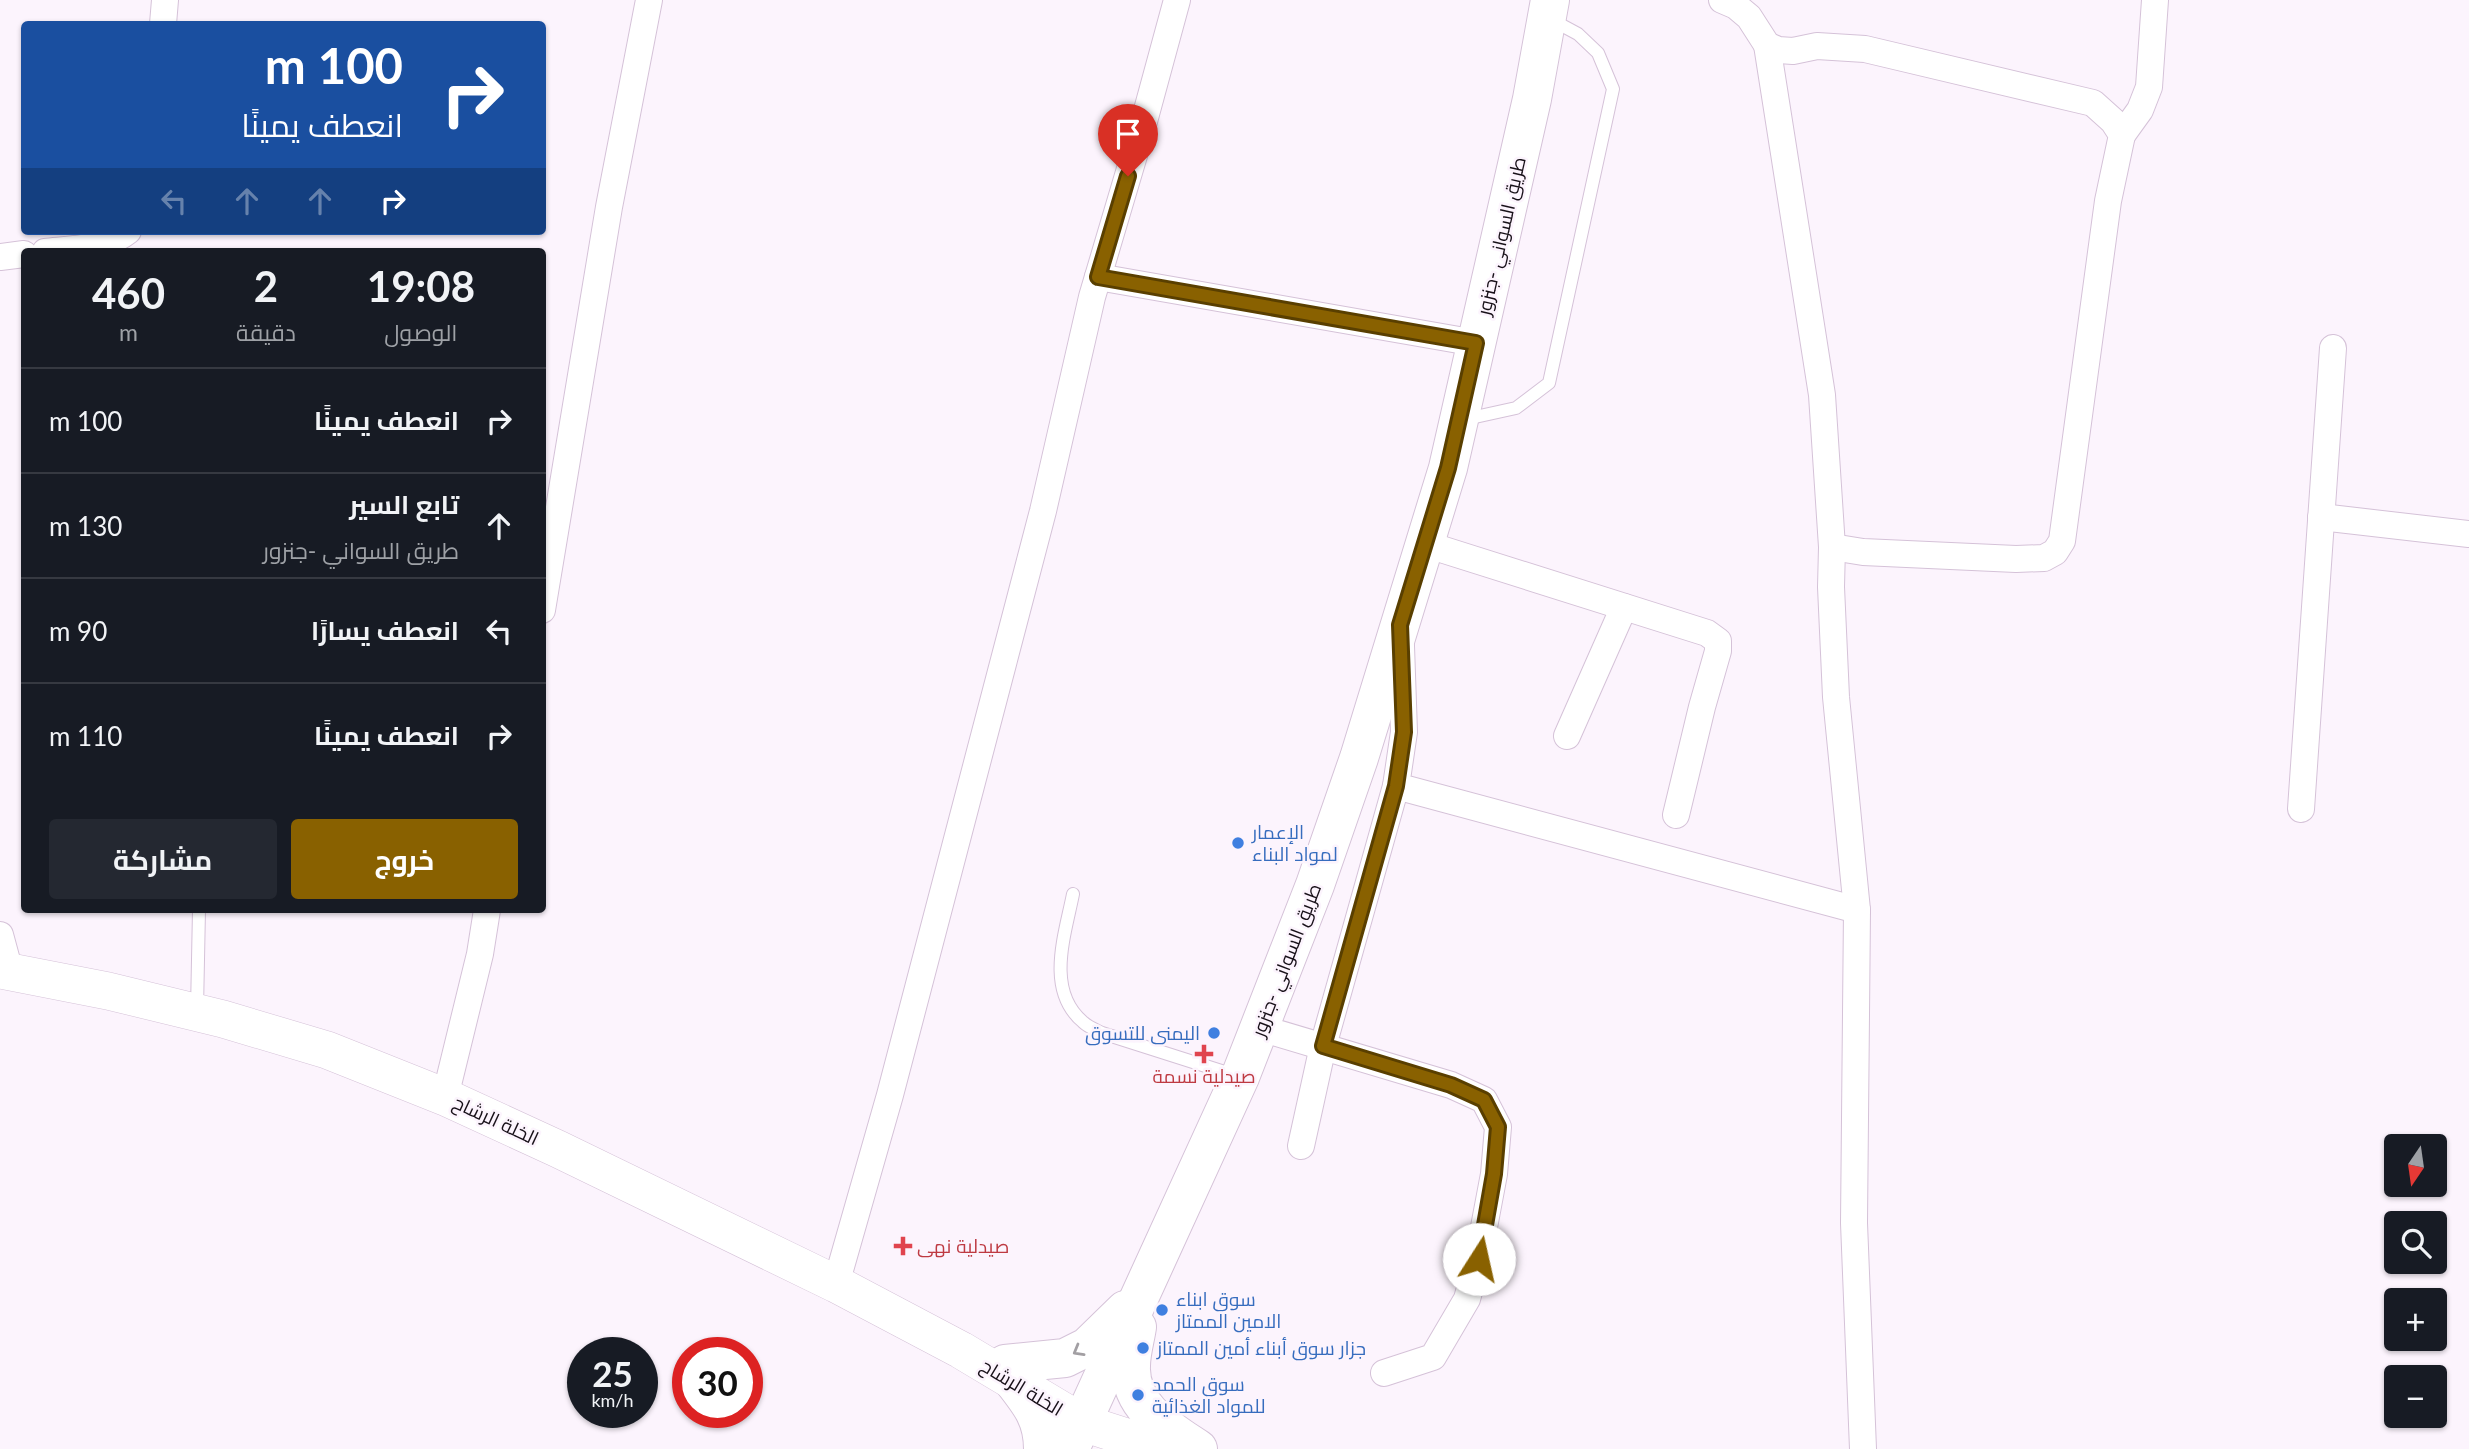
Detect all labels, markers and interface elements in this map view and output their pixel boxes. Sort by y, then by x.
text: 100 m [265,36,403,94]
icon: right [427,49,518,140]
pin [1098,104,1158,176]
text: انعطف يمينًا [241,105,403,144]
icon: arrive [1109,115,1147,153]
street label: طريق السواني -جنزور [1471,154,1534,319]
icon: left [155,182,193,220]
icon: ahead [228,182,266,220]
icon: ahead [301,182,339,220]
icon: right [374,182,412,220]
text: 2 [254,261,278,311]
text: 19:08 [367,261,475,311]
text: 460 [92,268,165,318]
text: m [119,318,138,346]
text: دقيقة [236,318,296,346]
text: الوصول [384,318,458,346]
icon: right [480,402,518,440]
text: انعطف يمينًا [314,404,459,436]
text: 100 m [49,405,122,437]
text: تابع السير [349,488,459,520]
icon: ahead [480,507,518,545]
text: 130 m [49,510,122,542]
text: طريق السواني -جنزور [263,536,459,564]
icon: left [480,612,518,650]
text: انعطف يسارًا [311,614,459,646]
text: 90 m [49,615,107,647]
icon: right [480,717,518,755]
text: انعطف يمينًا [314,719,459,751]
text: 110 m [49,720,122,752]
button: مشاركة [49,819,277,899]
button: خروج [291,819,518,899]
place label: الإعمار لمواد البناء [1251,820,1338,866]
marker: الإعمار لمواد البناء [1230,835,1246,851]
street label: طريق السواني -جنزور [1245,880,1329,1042]
place label: اليمنى للتسوق [1085,1021,1200,1046]
marker: اليمنى للتسوق [1206,1025,1222,1041]
marker: صيدلية نسمة [1196,1046,1212,1062]
place label: صيدلية نسمة [1152,1064,1256,1087]
street label: الخلة الرشاح [448,1090,543,1152]
north arrow [2384,1134,2446,1197]
map controls [2384,1134,2447,1428]
button: search [2384,1211,2447,1274]
position arrow [1442,1222,1516,1296]
place label: صيدلية نهى [917,1234,1009,1258]
marker: صيدلية نهى [895,1238,911,1254]
place label: سوق ابناء الامين الممتاز [1175,1287,1281,1333]
button: + [2384,1288,2447,1351]
marker: سوق ابناء الامين الممتاز [1154,1302,1170,1318]
place label: جزار سوق أبناء أمين الممتاز [1156,1336,1366,1361]
speed limit sign: 30 [672,1337,763,1428]
marker: جزار سوق أبناء أمين الممتاز [1135,1340,1151,1356]
one-way arrow [1073,1343,1086,1356]
text: 25 [592,1352,633,1394]
street label: الخلة الرشاح [975,1353,1068,1423]
button: − [2384,1365,2447,1428]
place label: سوق الحمد للمواد الغذائية [1152,1372,1265,1418]
marker: سوق الحمد للمواد الغذائية [1130,1387,1146,1403]
text: km/h [591,1389,634,1411]

